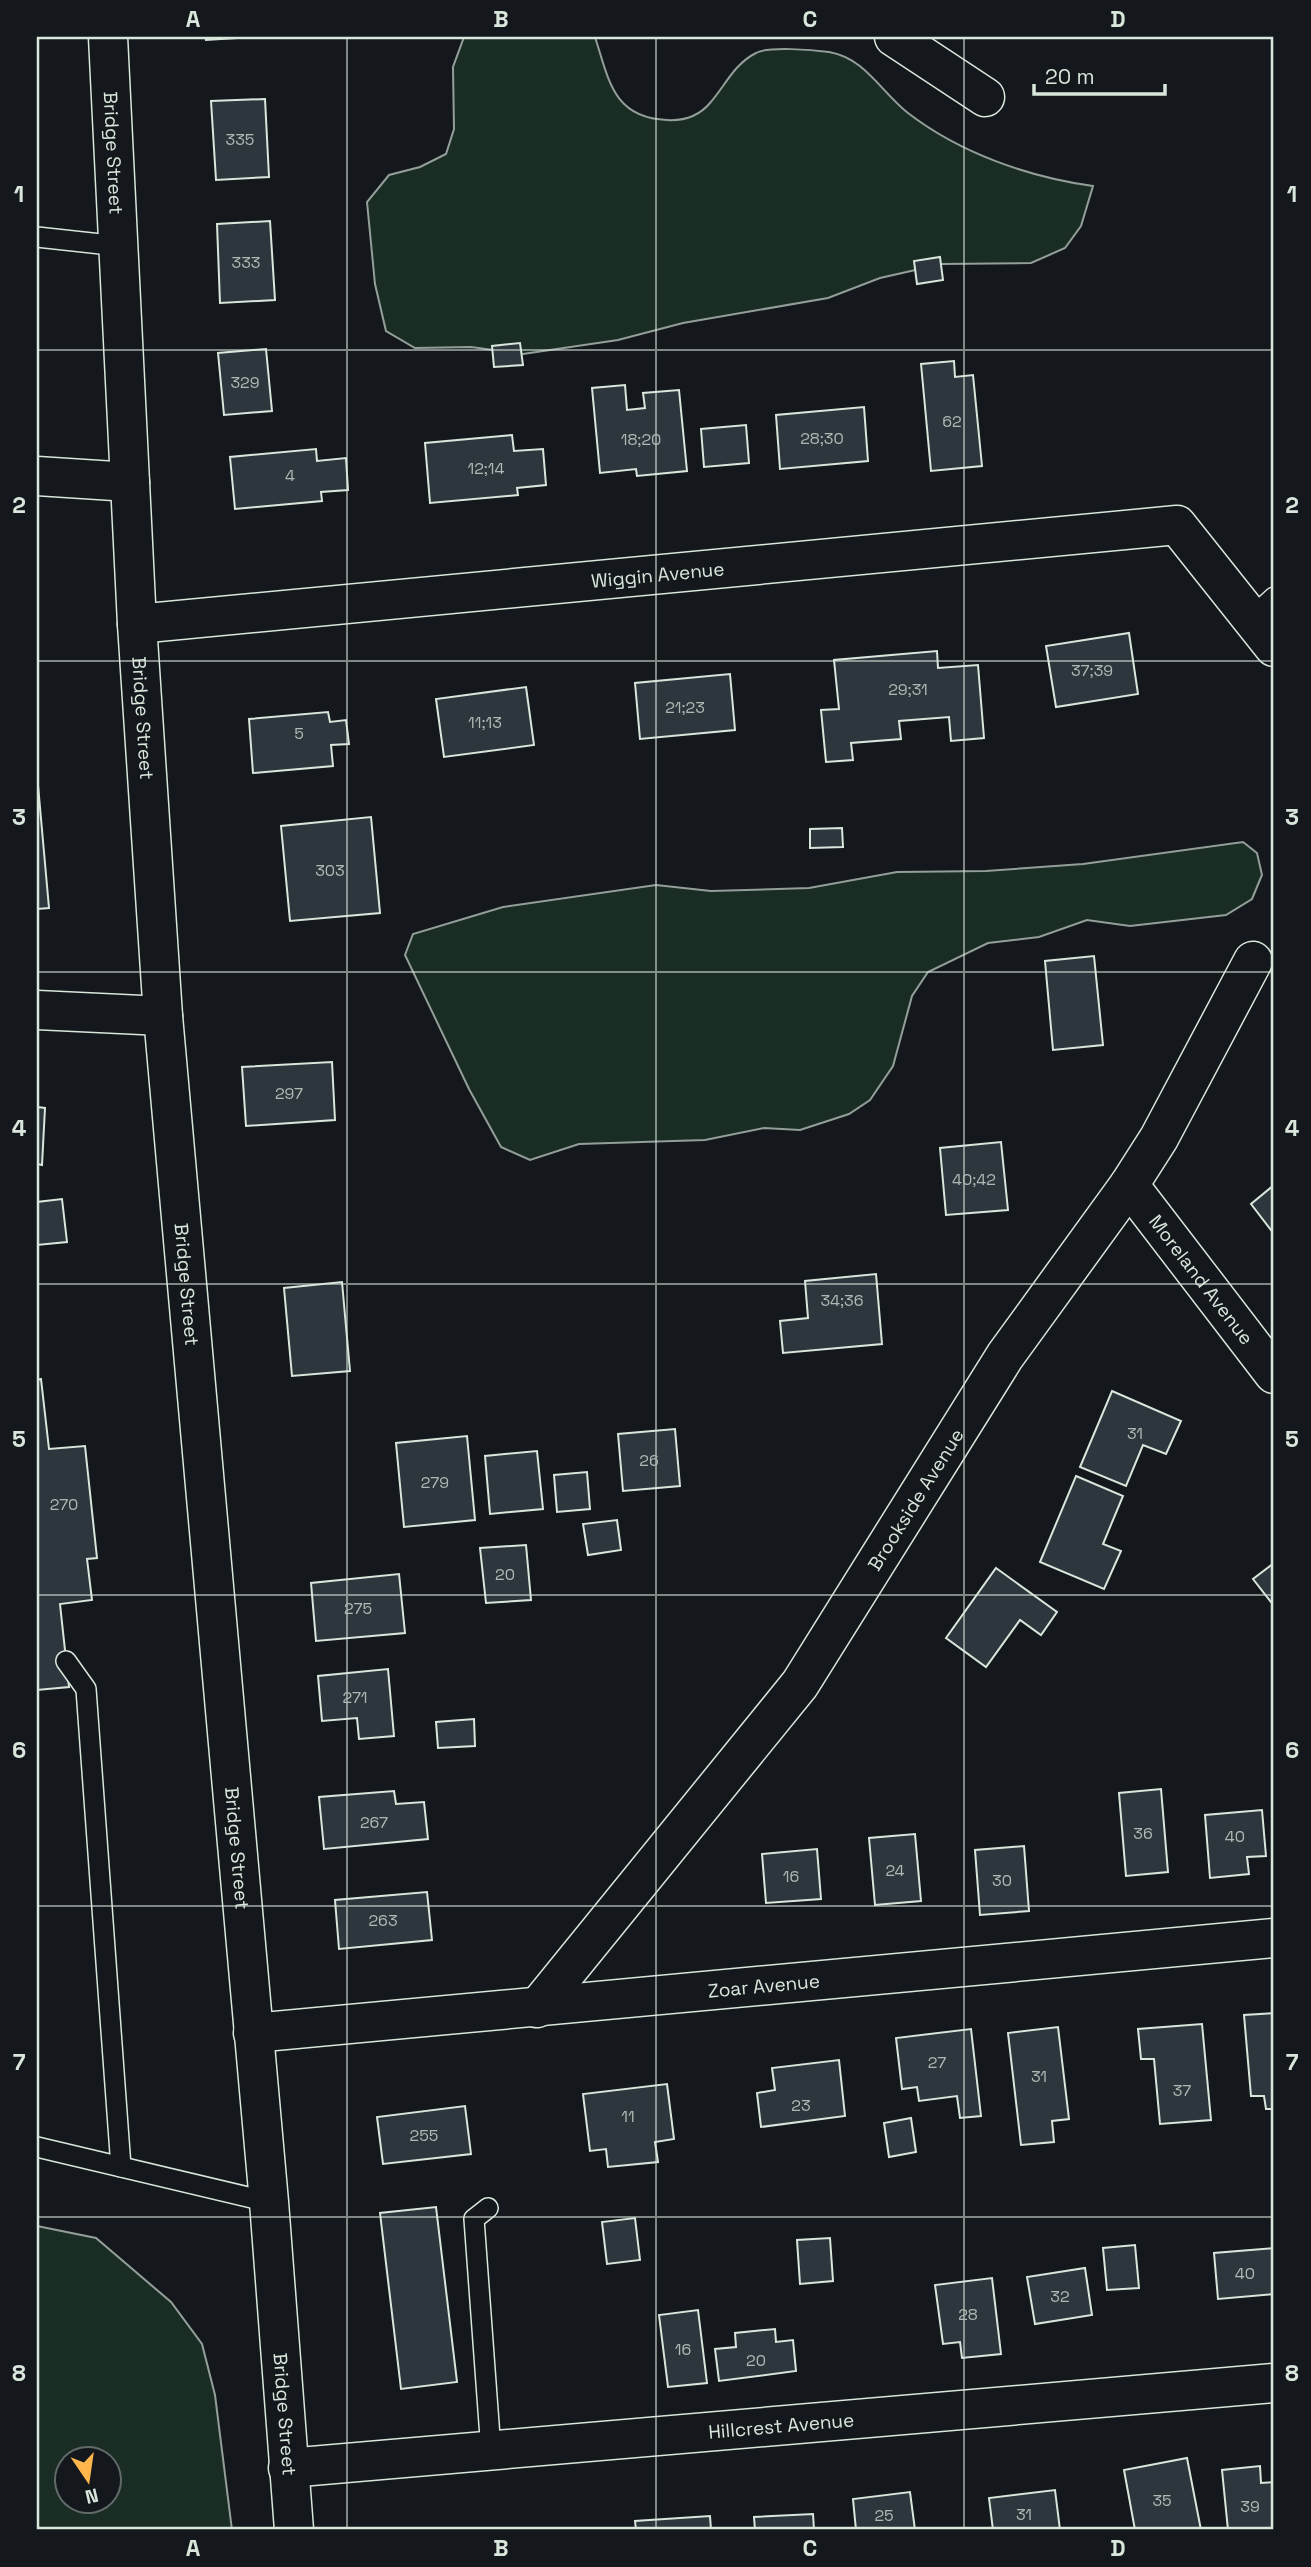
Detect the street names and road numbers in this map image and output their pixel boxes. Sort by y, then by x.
street label: Bridge Street [98,91,129,215]
street label: Wiggin Avenue [590,556,725,593]
street label: Bridge Street [127,656,160,780]
street label: Moreland Avenue [1144,1209,1259,1350]
street label: Bridge Street [169,1222,205,1347]
street label: Brookside Avenue [862,1424,969,1575]
street label: Bridge Street [219,1786,255,1911]
street label: Zoar Avenue [707,1968,821,2003]
street label: Bridge Street [268,2352,302,2476]
street label: Hillcrest Avenue [707,2407,855,2444]

